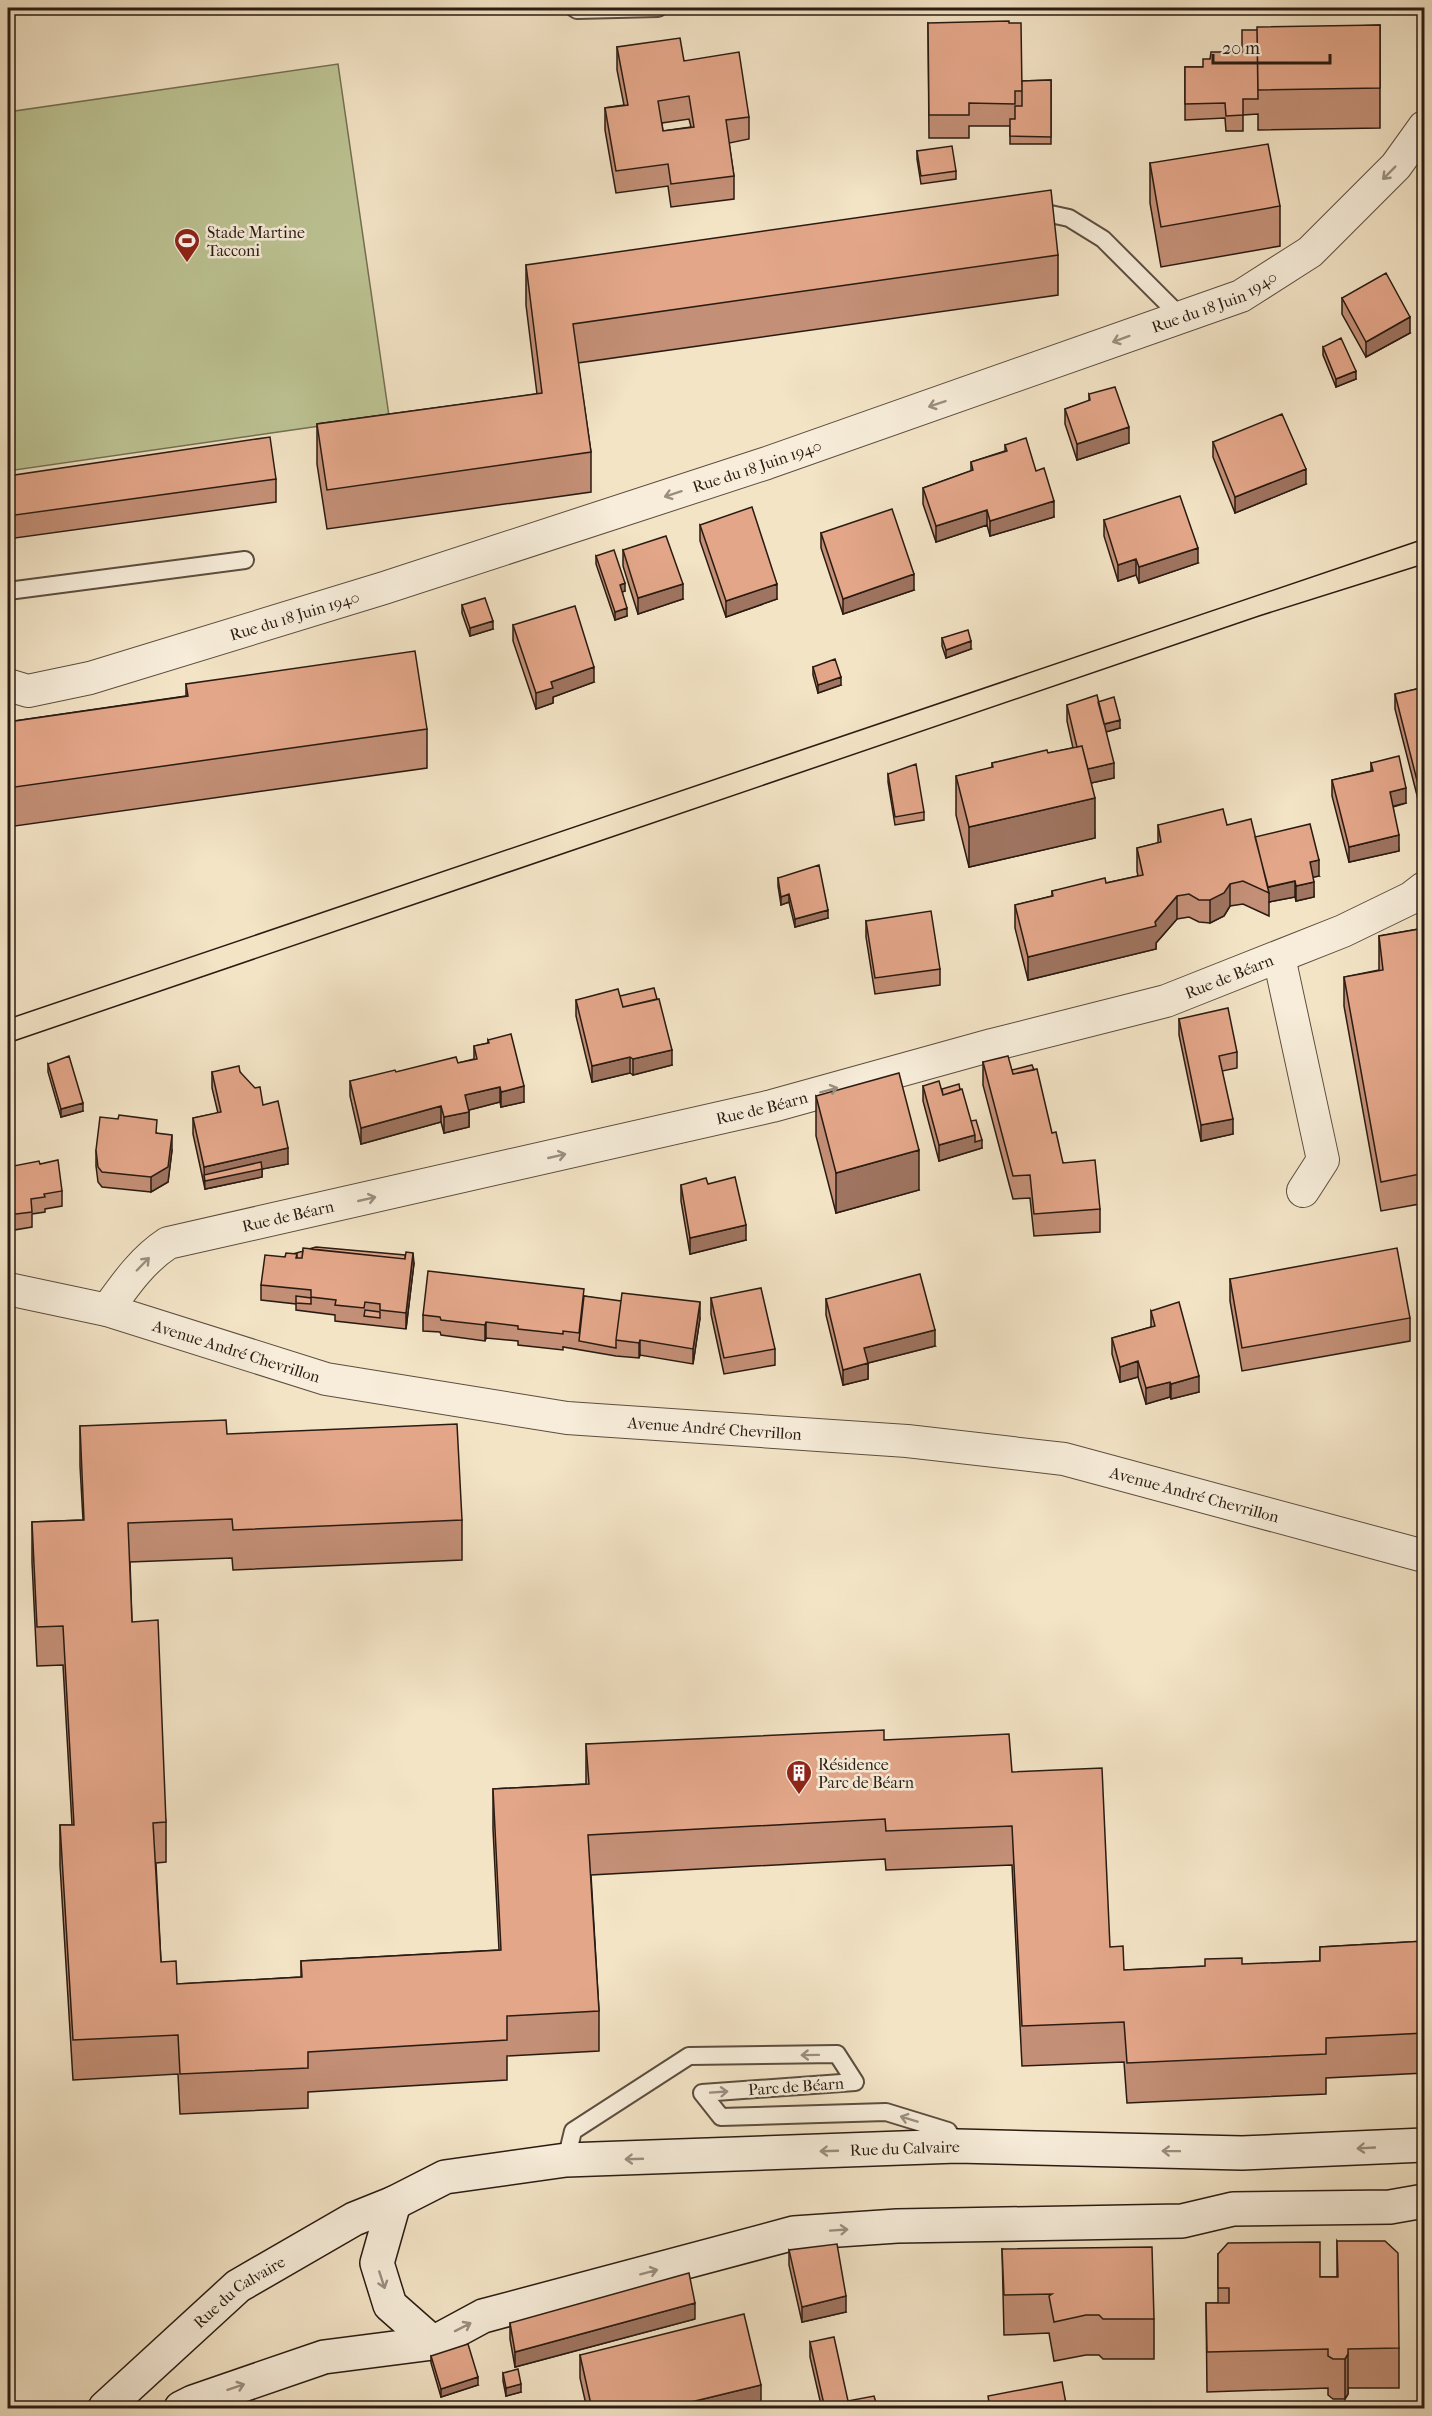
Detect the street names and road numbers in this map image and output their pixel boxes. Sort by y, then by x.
street label: Rue du 18 Juin 1940 [1149,267,1280,337]
street label: Rue du 18 Juin 1940 [690,436,824,497]
street label: Rue du 18 Juin 1940 [227,587,362,645]
street label: Rue de Béarn [1182,950,1277,1003]
street label: Rue de Béarn [714,1087,810,1128]
street label: Rue de Béarn [240,1197,336,1236]
street label: Avenue André Chevrillon [149,1316,323,1387]
street label: Avenue André Chevrillon [626,1413,803,1444]
street label: Avenue André Chevrillon [1107,1463,1282,1527]
street label: Parc de Béarn [747,2074,845,2099]
street label: Rue du Calvaire [850,2137,960,2160]
street label: Rue du Calvaire [190,2252,289,2332]

